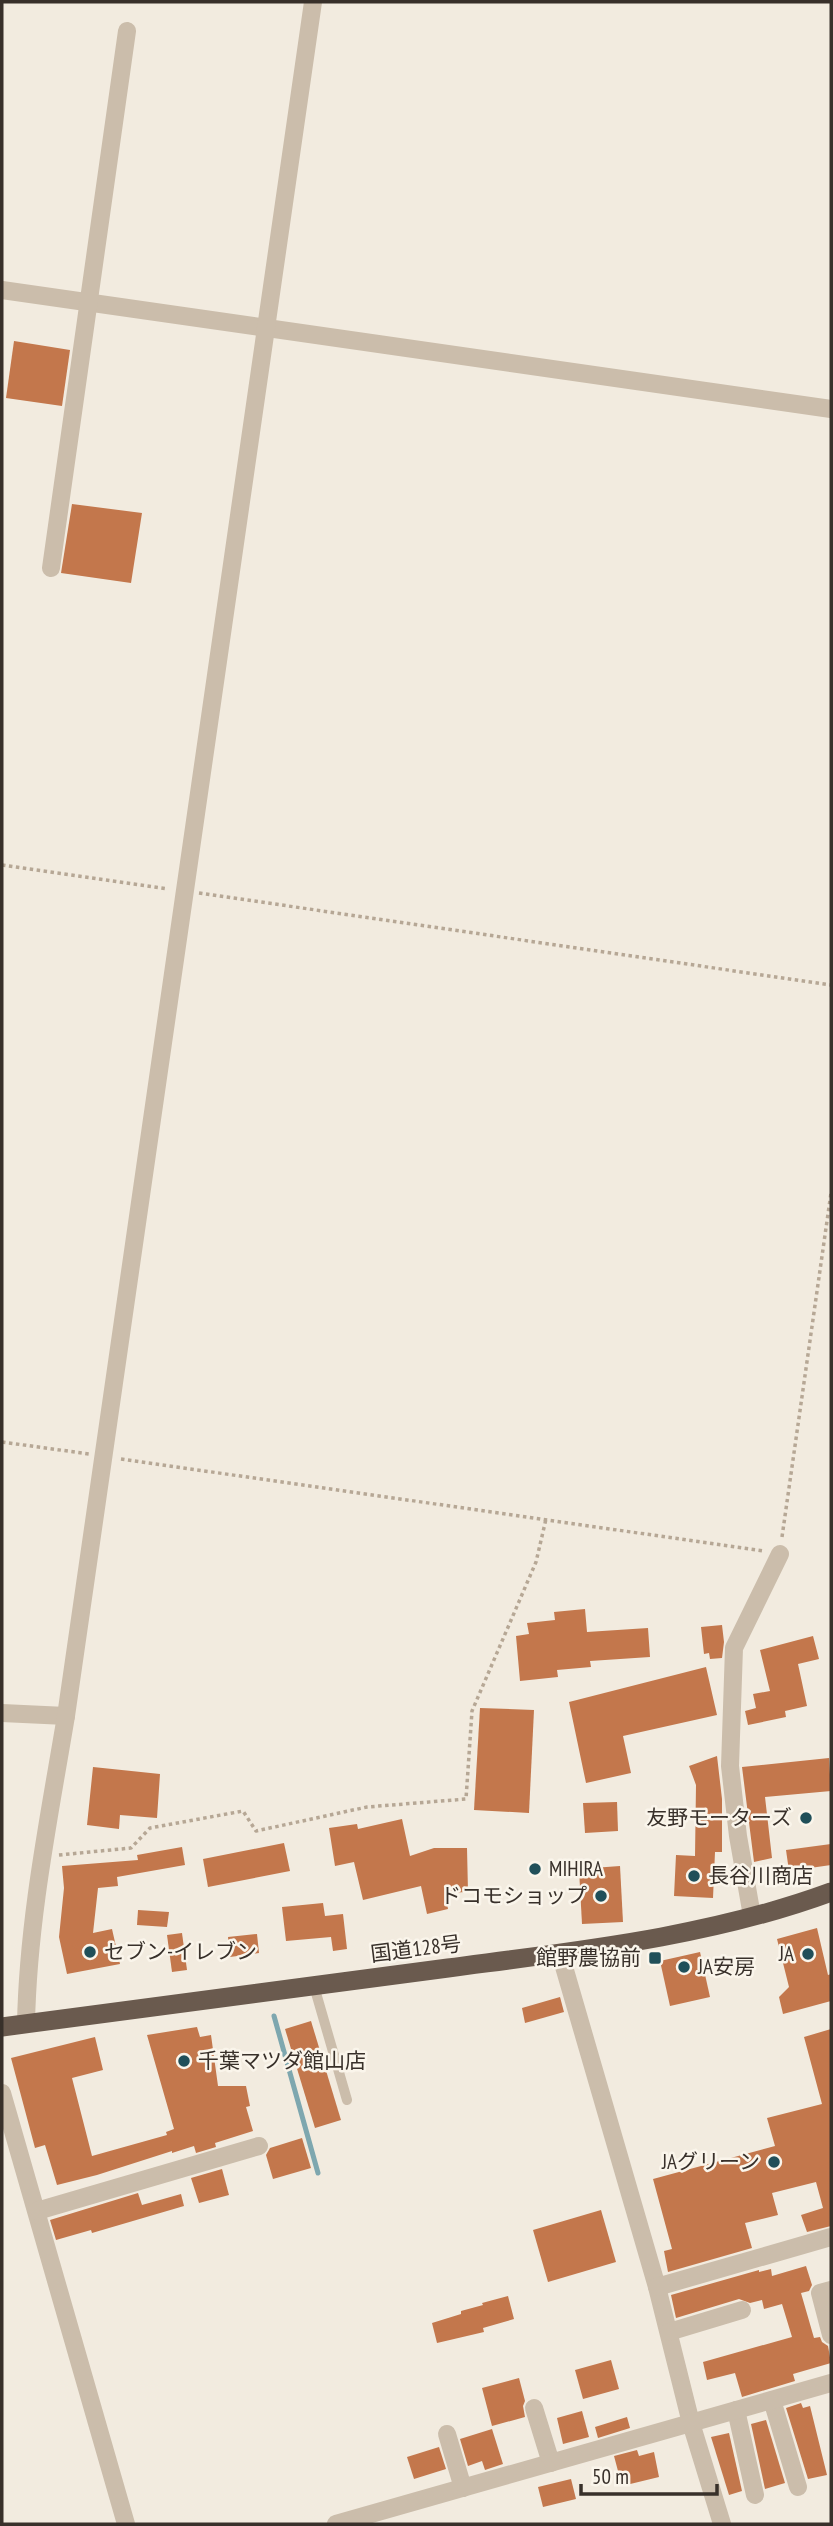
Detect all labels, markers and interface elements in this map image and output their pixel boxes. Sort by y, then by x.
place label: 友野モーターズ [646,1804,792,1831]
marker: 友野モーターズ [798,1810,814,1826]
place label: MIHIRA [549,1855,603,1882]
marker: MIHIRA [527,1861,543,1877]
place label: 長谷川商店 [708,1862,813,1889]
marker: 長谷川商店 [686,1868,702,1884]
place label: ドコモショップ [440,1882,587,1909]
marker: ドコモショップ [593,1888,609,1904]
street label: 国道128号 [369,1930,463,1967]
place label: セブン-イレブン [104,1938,257,1965]
place label: JA [778,1940,794,1967]
marker: セブン-イレブン [82,1944,98,1960]
place label: 館野農協前 [536,1944,641,1971]
marker: JA [800,1946,816,1962]
marker: 館野農協前 [647,1950,663,1966]
place label: JA安房 [697,1953,755,1980]
marker: JA安房 [676,1959,692,1975]
place label: 千葉マツダ館山店 [198,2047,366,2074]
marker: 千葉マツダ館山店 [176,2053,192,2069]
place label: JAグリーン [661,2148,760,2175]
marker: JAグリーン [766,2154,782,2170]
scale bar [581,2452,718,2496]
text: 50 m [592,2463,629,2490]

